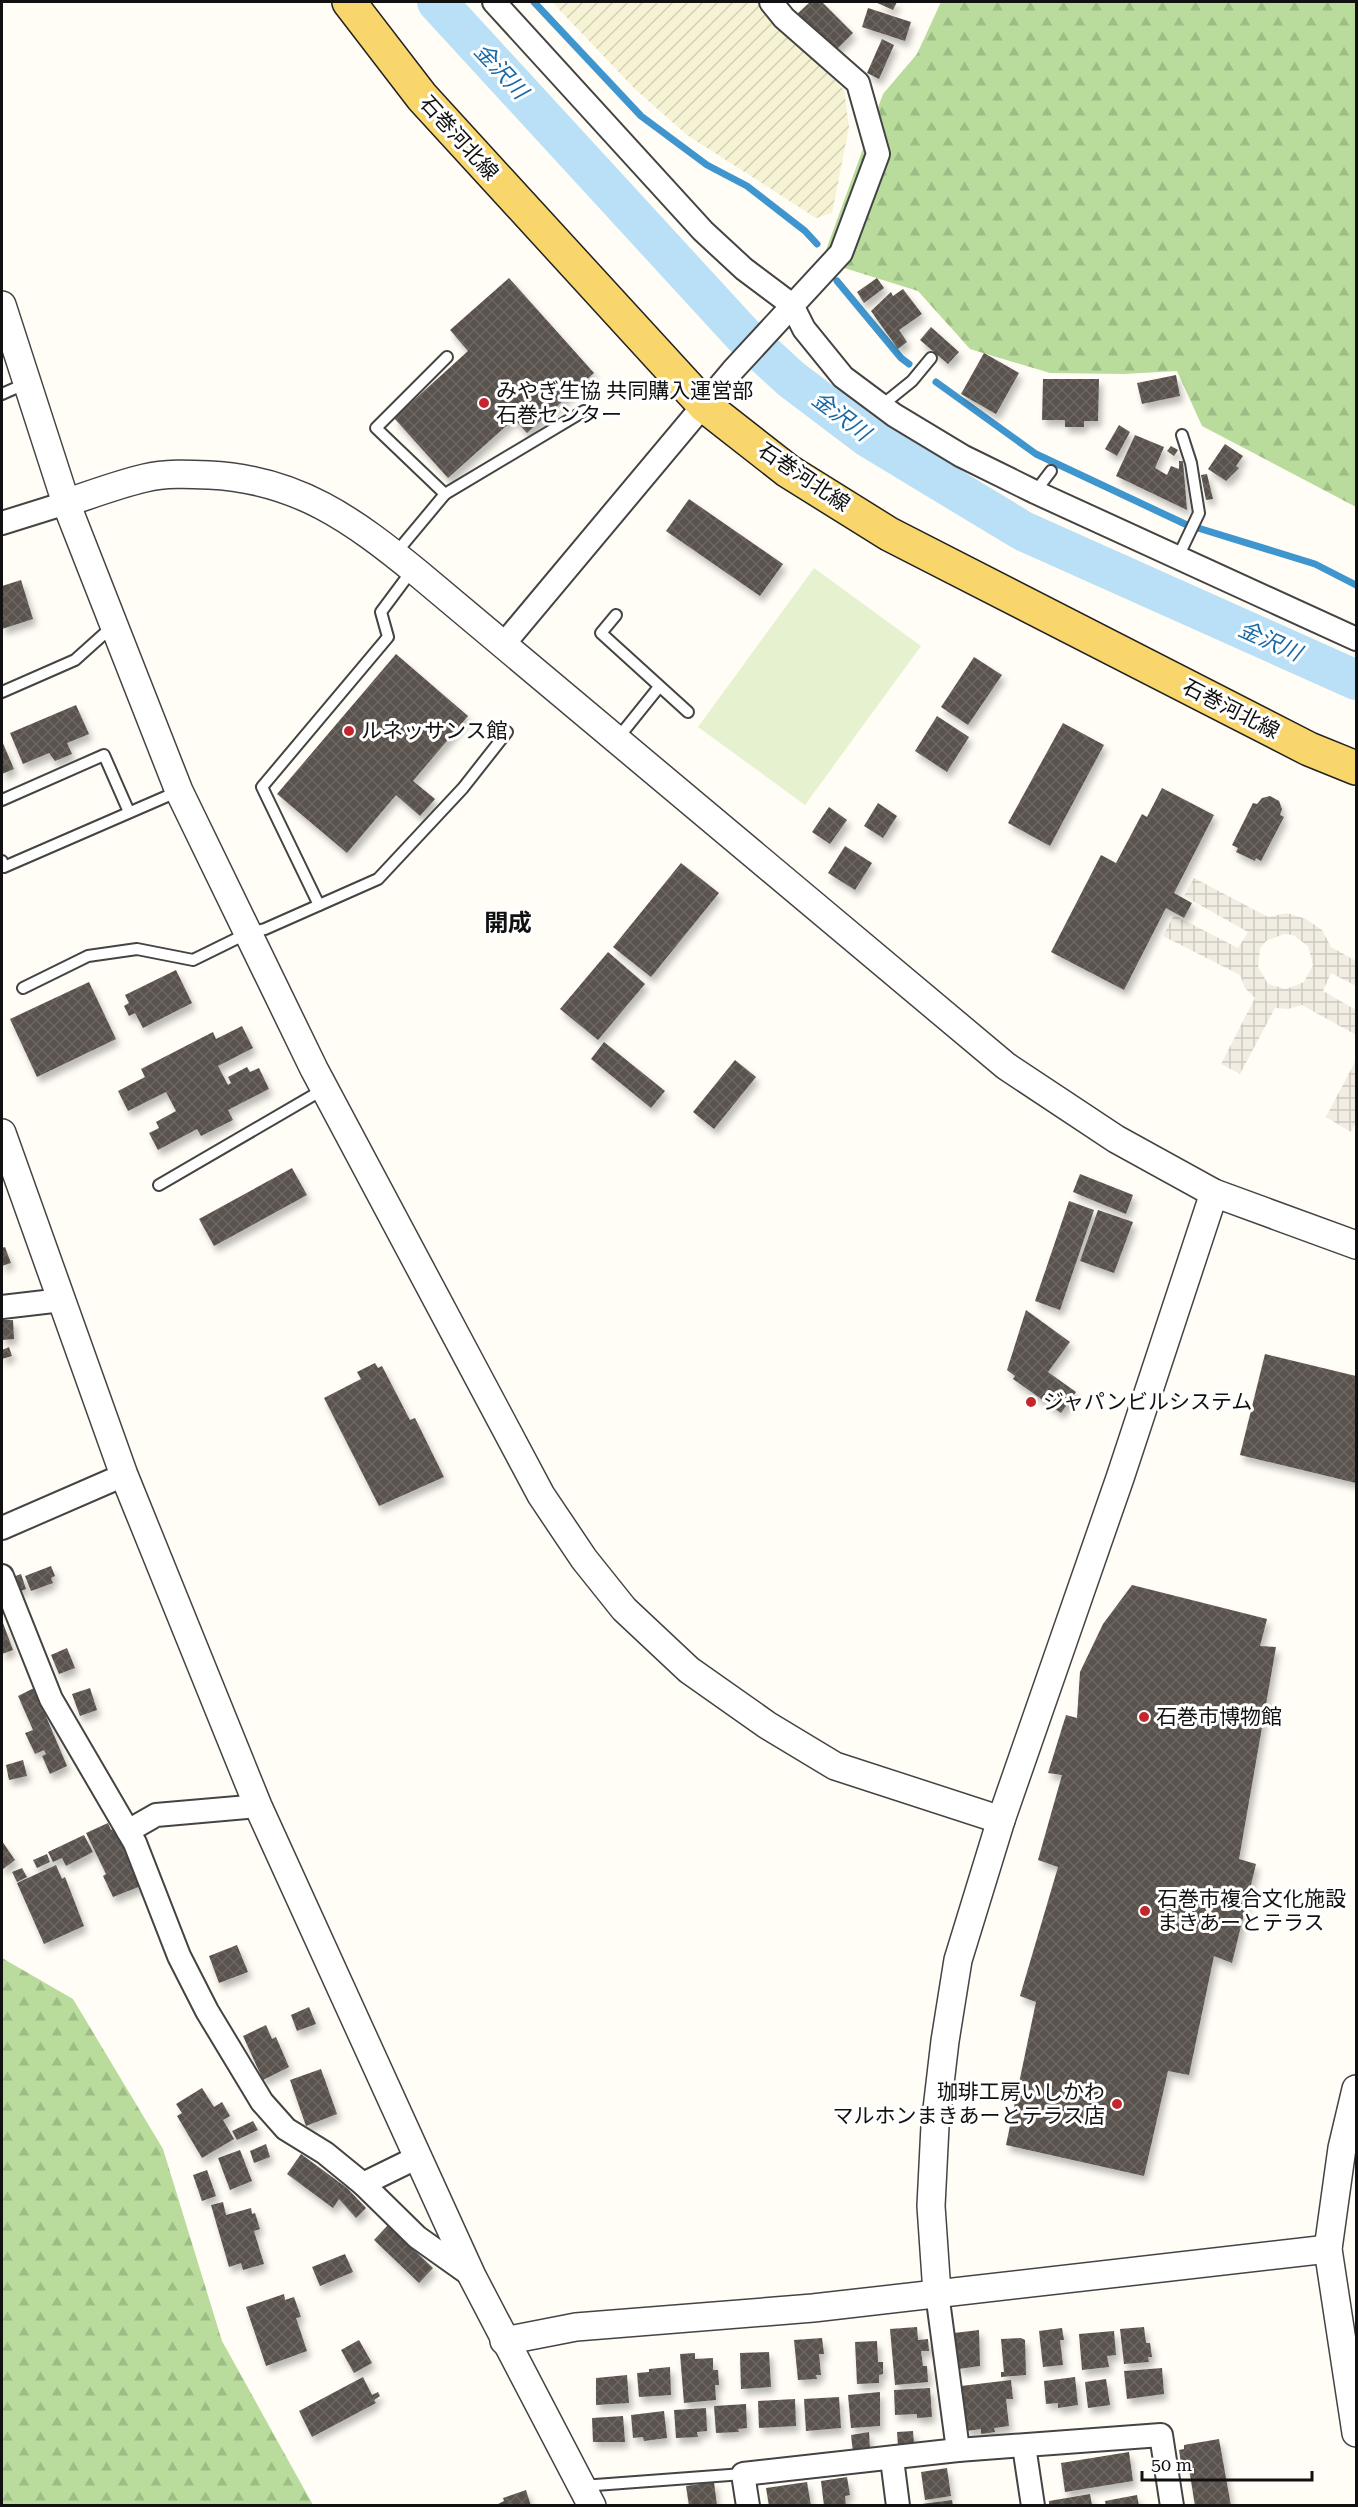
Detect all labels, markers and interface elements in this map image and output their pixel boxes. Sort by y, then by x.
water label: 金沢川 [469,38,534,105]
street label: 石巻河北線 [415,91,503,185]
place label: みやぎ生協 共同購入運営部 石巻センター [496,379,753,427]
water label: 金沢川 [807,386,876,447]
marker: みやぎ生協 共同購入運営部 石巻センター [477,396,491,410]
street label: 石巻河北線 [754,438,854,516]
water label: 金沢川 [1235,616,1307,667]
street label: 石巻河北線 [1179,674,1283,744]
place label: ルネッサンス館 [361,719,508,743]
marker: ルネッサンス館 [342,724,356,738]
district label: 開成 [484,909,532,937]
place label: ジャパンビルシステム [1043,1390,1252,1414]
marker: ジャパンビルシステム [1024,1395,1038,1409]
place label: 石巻市博物館 [1156,1705,1282,1729]
marker: 石巻市博物館 [1137,1710,1151,1724]
place label: 石巻市複合文化施設 まきあーとテラス [1157,1887,1346,1935]
marker: 石巻市複合文化施設 まきあーとテラス [1138,1904,1152,1918]
place label: 珈琲工房いしかわ マルホンまきあーとテラス店 [832,2080,1105,2128]
marker: 珈琲工房いしかわ マルホンまきあーとテラス店 [1110,2097,1124,2111]
scale bar [1142,2444,1312,2482]
text: 50 m [1151,2454,1192,2475]

